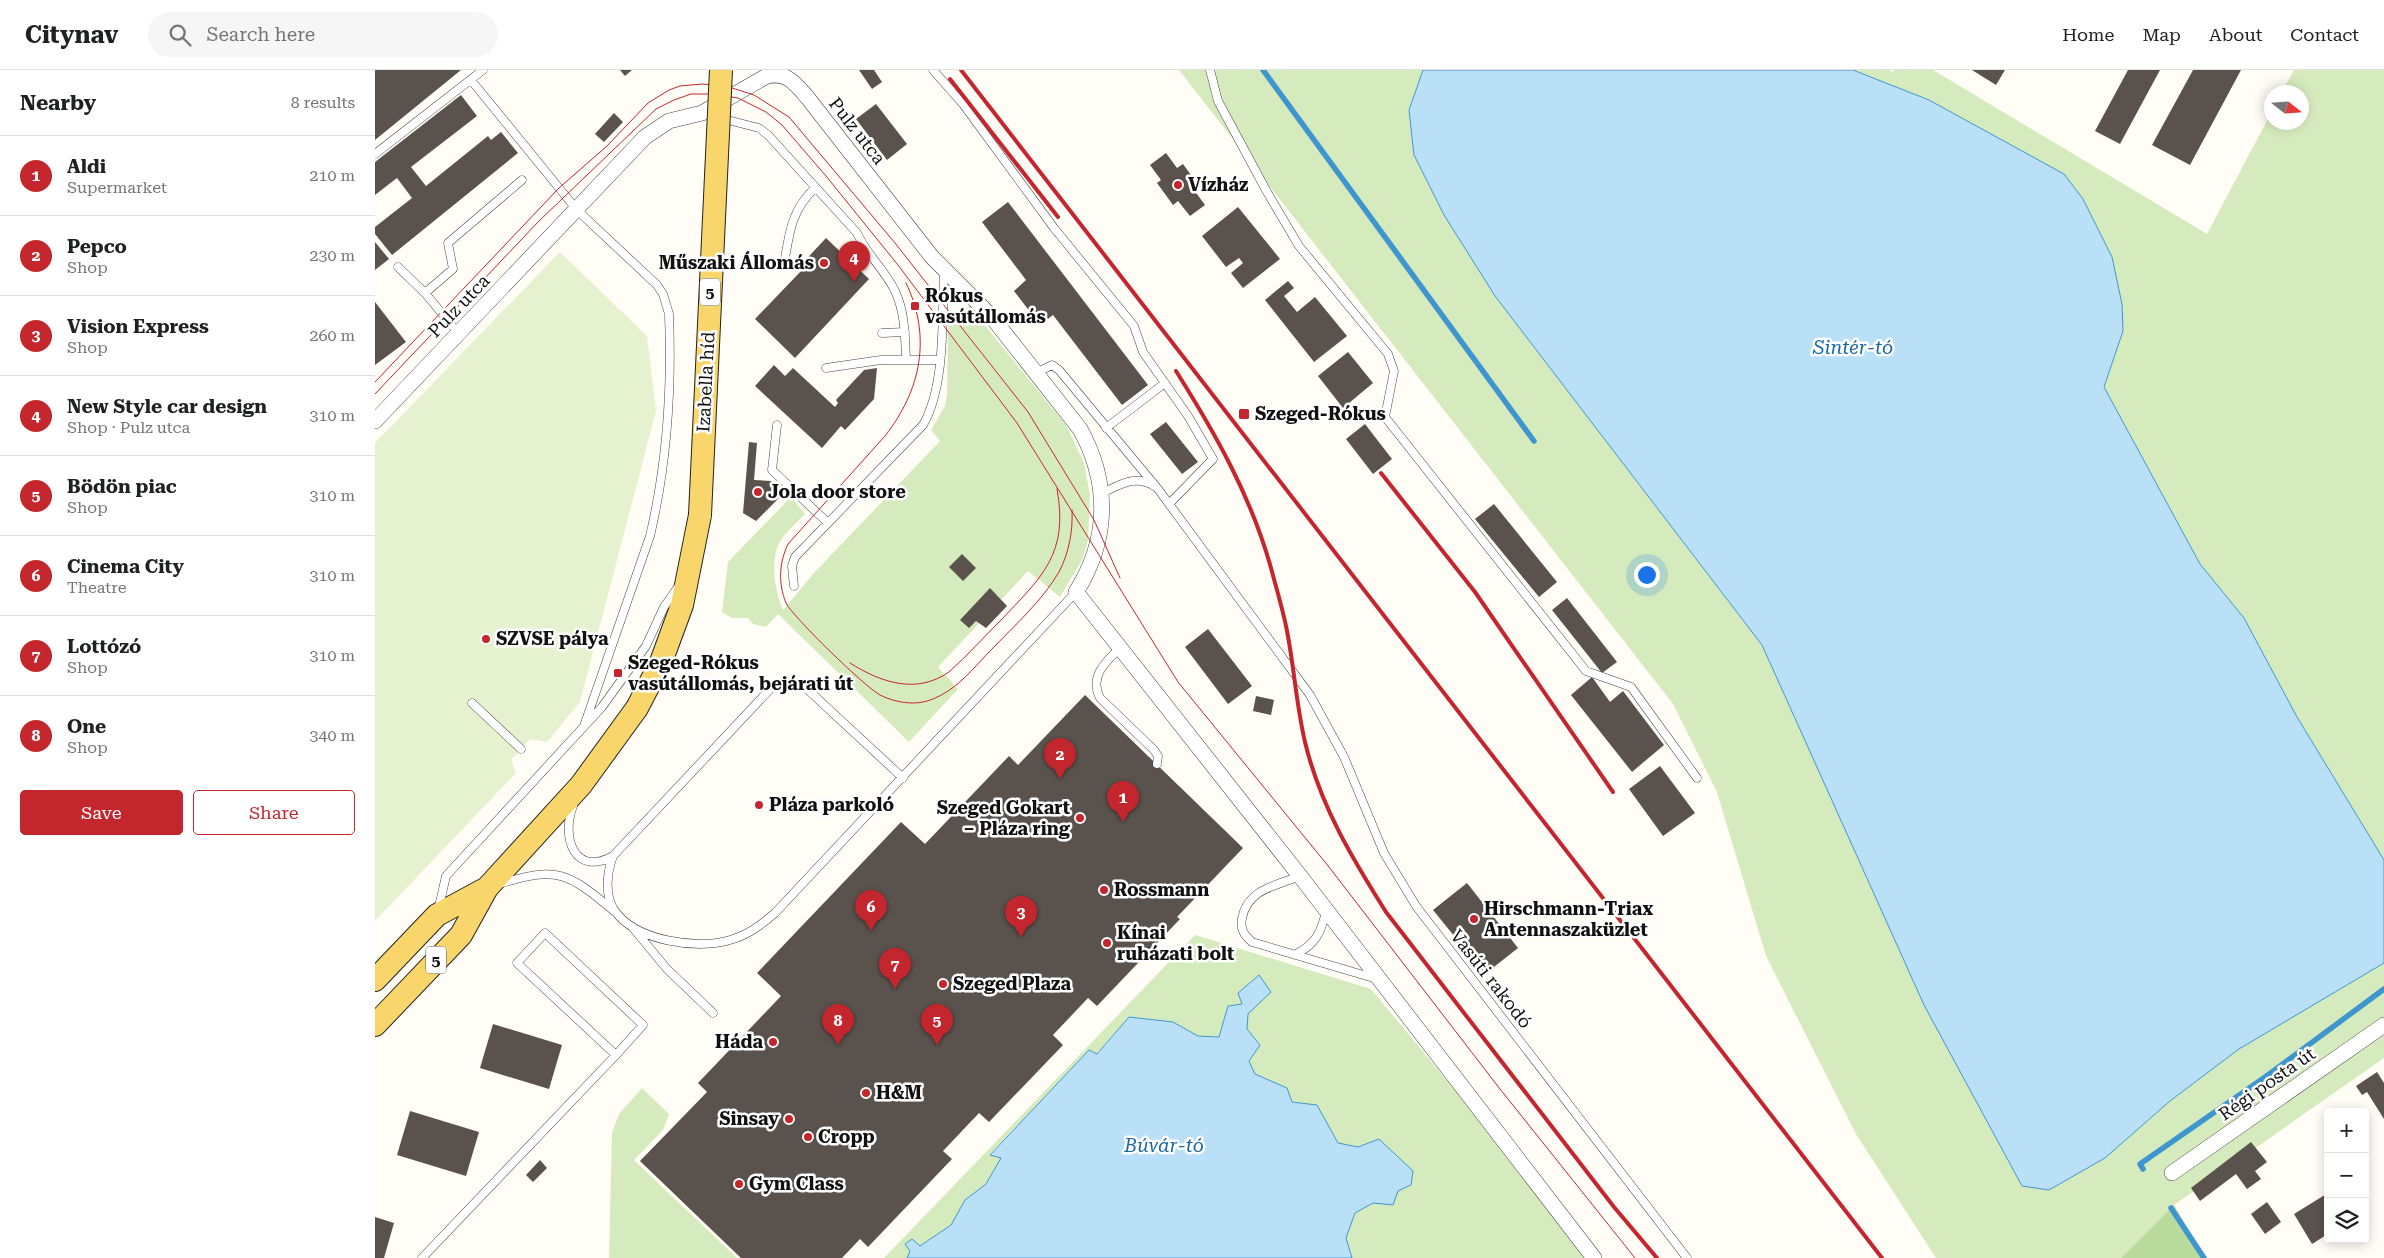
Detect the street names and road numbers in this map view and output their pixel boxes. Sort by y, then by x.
street label: Pulz utca [825,93,890,169]
street label: Pulz utca [424,270,494,341]
road number: 5 [700,278,720,306]
street label: Izabella híd [692,331,719,433]
street label: Vasúti rakodó [1446,925,1536,1032]
road number: 5 [426,946,446,974]
street label: Régi posta út [2214,1042,2319,1125]

